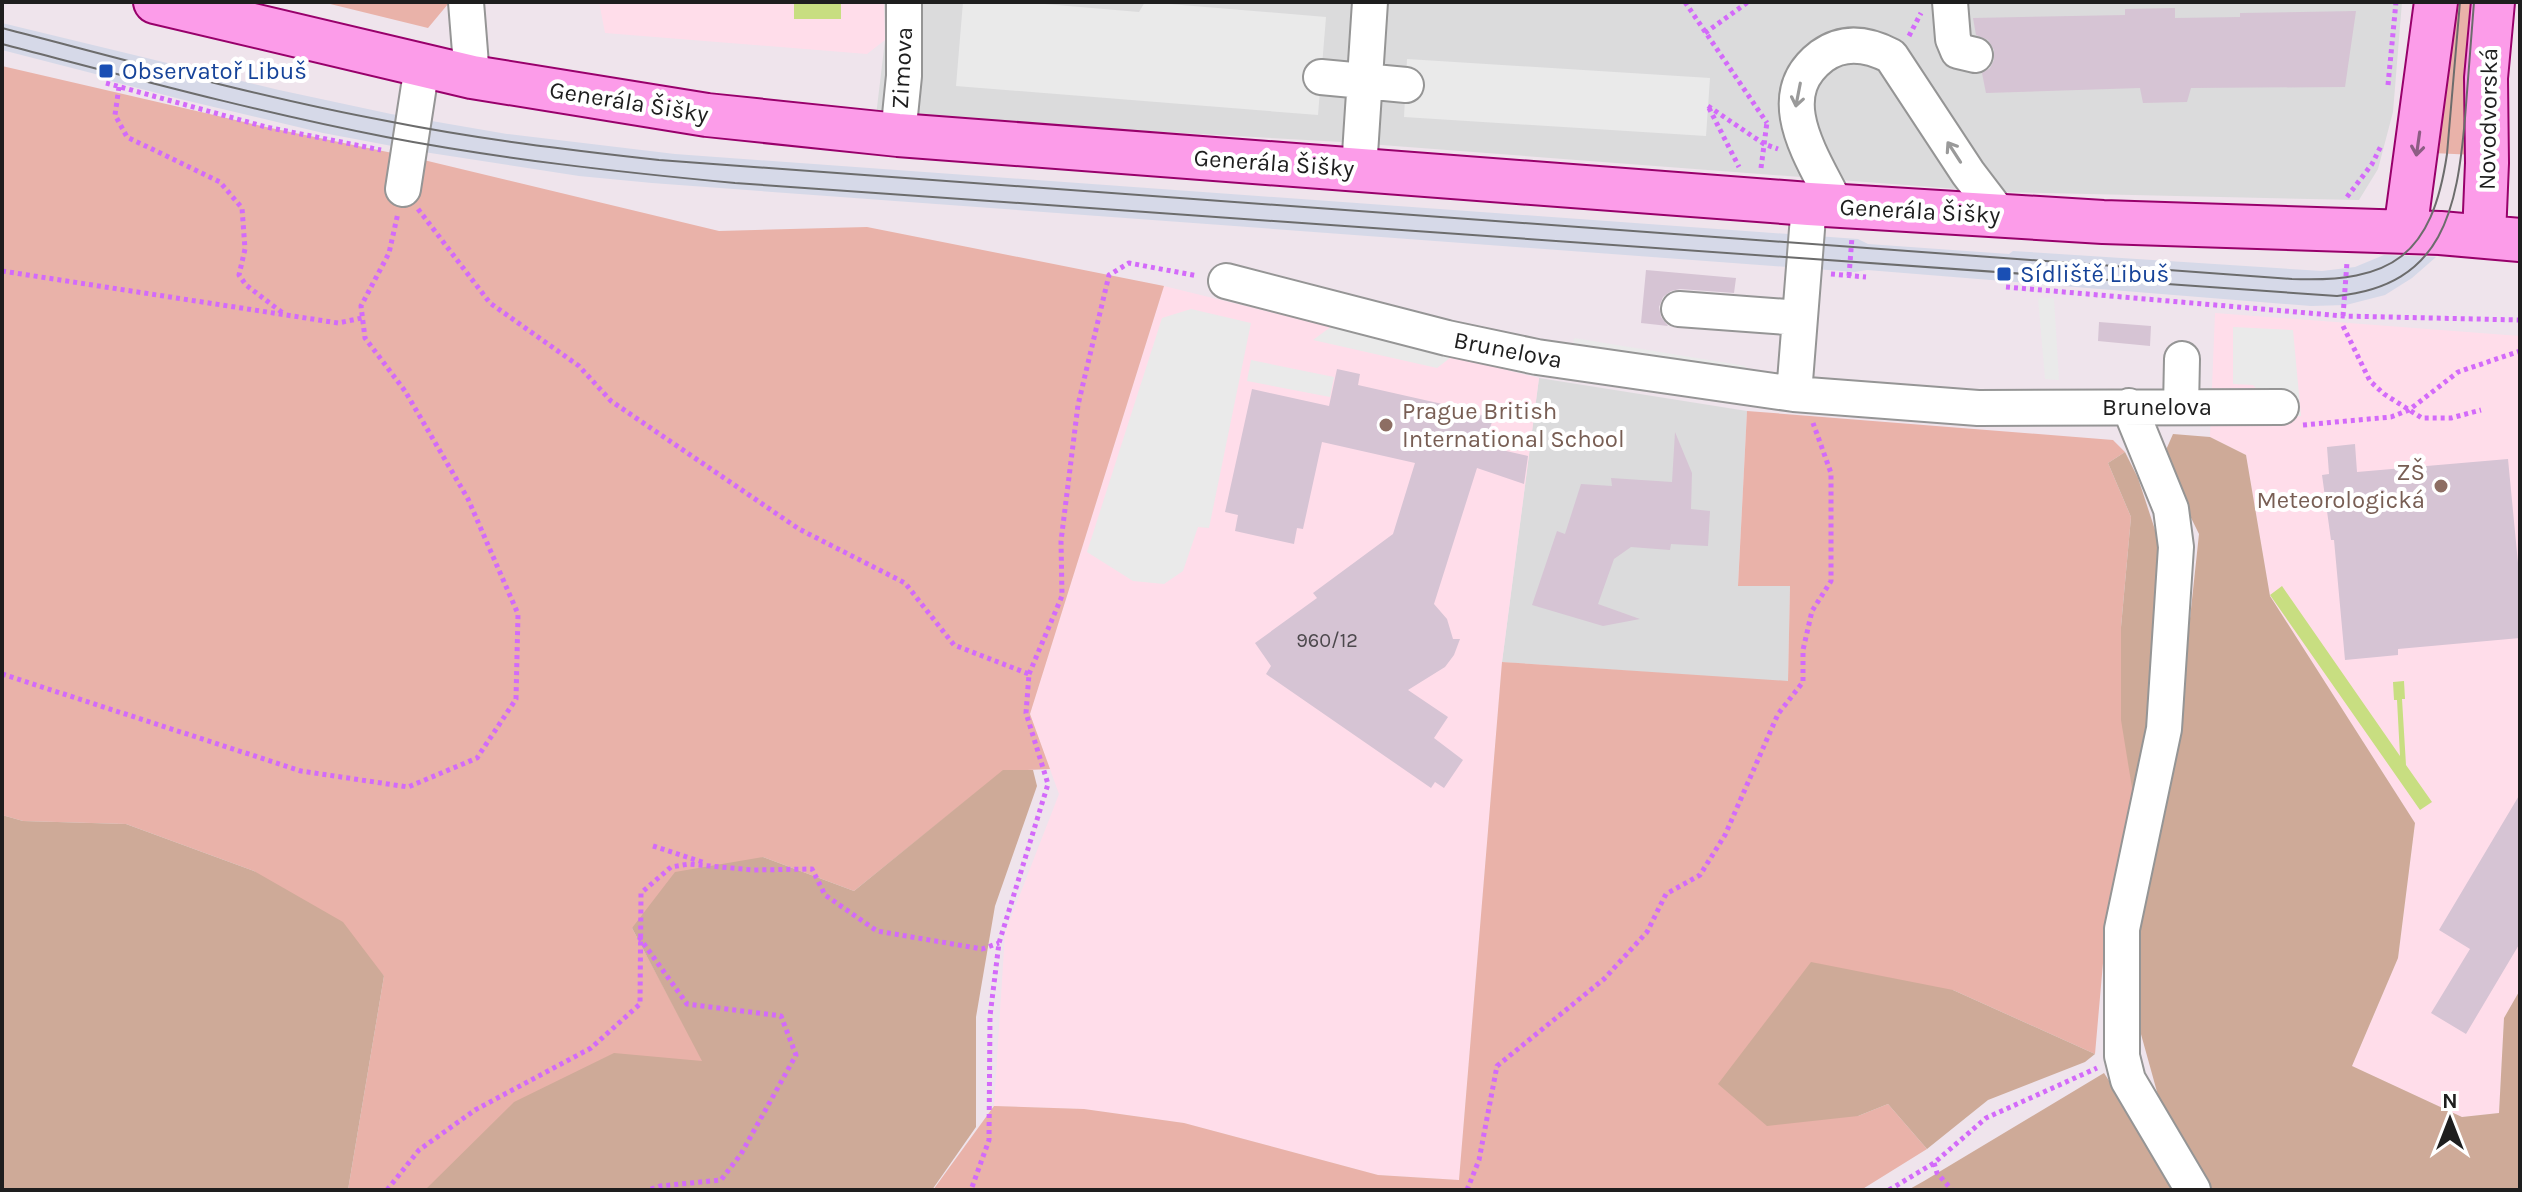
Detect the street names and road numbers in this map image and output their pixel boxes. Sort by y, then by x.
street label: Zimova [886,26,918,110]
street label: Novodvorská [2473,48,2503,190]
street label: Generála Šišky [547,75,711,128]
street label: Generála Šišky [1193,142,1355,183]
street label: Generála Šišky [1839,192,2001,229]
street label: Brunelova [1451,326,1565,374]
street label: Brunelova [2102,393,2212,421]

